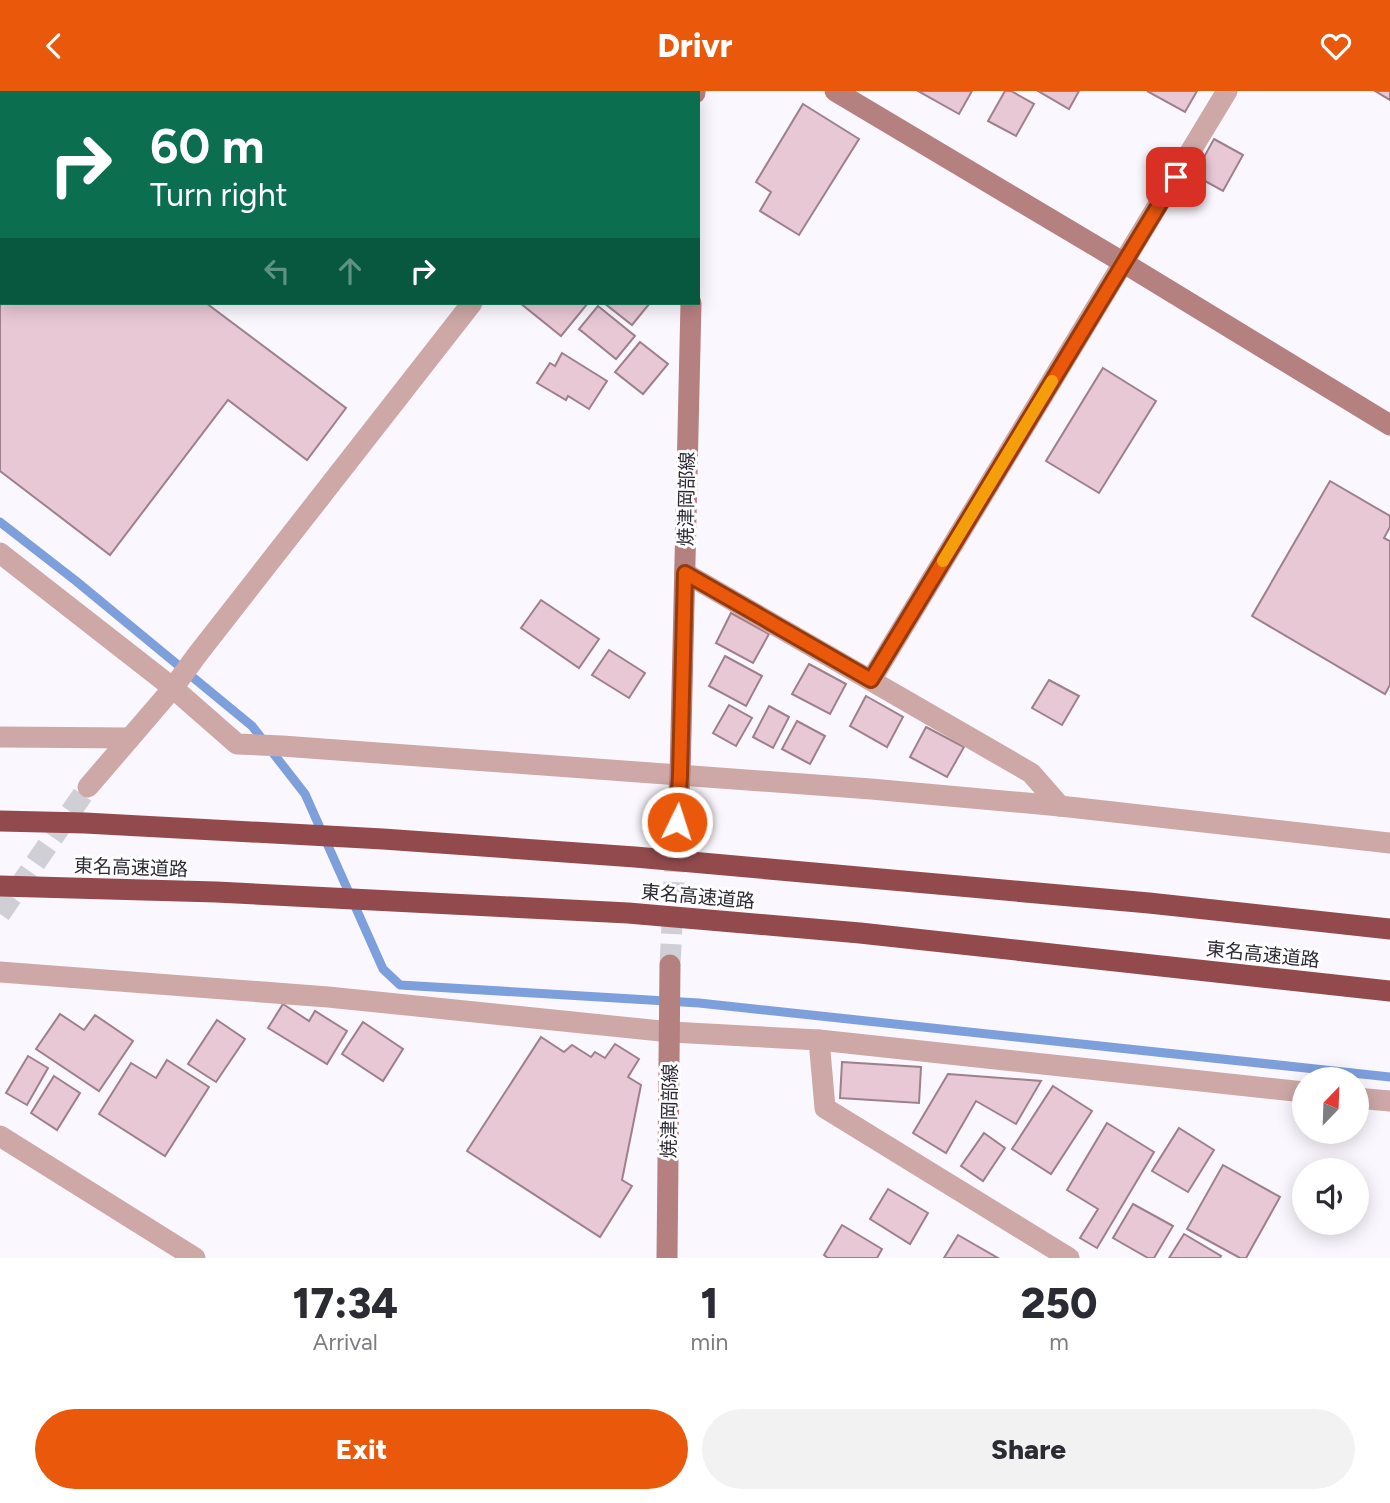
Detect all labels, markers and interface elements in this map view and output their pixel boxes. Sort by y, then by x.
icon: back [35,27,73,65]
text: Drivr [657,27,733,65]
icon: heart [1317,27,1355,65]
text: 60 m [150,116,265,175]
icon: right [35,119,126,210]
pin [1146,147,1206,207]
icon: arrive [1157,158,1195,196]
text: Turn right [150,176,288,214]
icon: left [258,252,296,290]
icon: ahead [331,252,369,290]
icon: right [404,252,442,290]
street label: 焼津岡部線 [674,451,699,547]
position arrow [640,785,714,859]
street label: 東名高速道路 [74,854,188,881]
street label: 東名高速道路 [640,880,756,913]
street label: 東名高速道路 [1205,937,1321,972]
street label: 焼津岡部線 [657,1063,682,1159]
north arrow [1292,1067,1368,1145]
map controls [1292,1067,1369,1235]
button: sound [1292,1158,1369,1235]
text: 17:34 [293,1278,398,1329]
text: 1 [701,1278,718,1329]
text: 250 [1021,1278,1097,1329]
text: Arrival [313,1328,378,1356]
text: min [691,1328,728,1356]
text: m [1049,1328,1069,1356]
button: Exit [35,1409,688,1489]
button: Share [702,1409,1355,1489]

